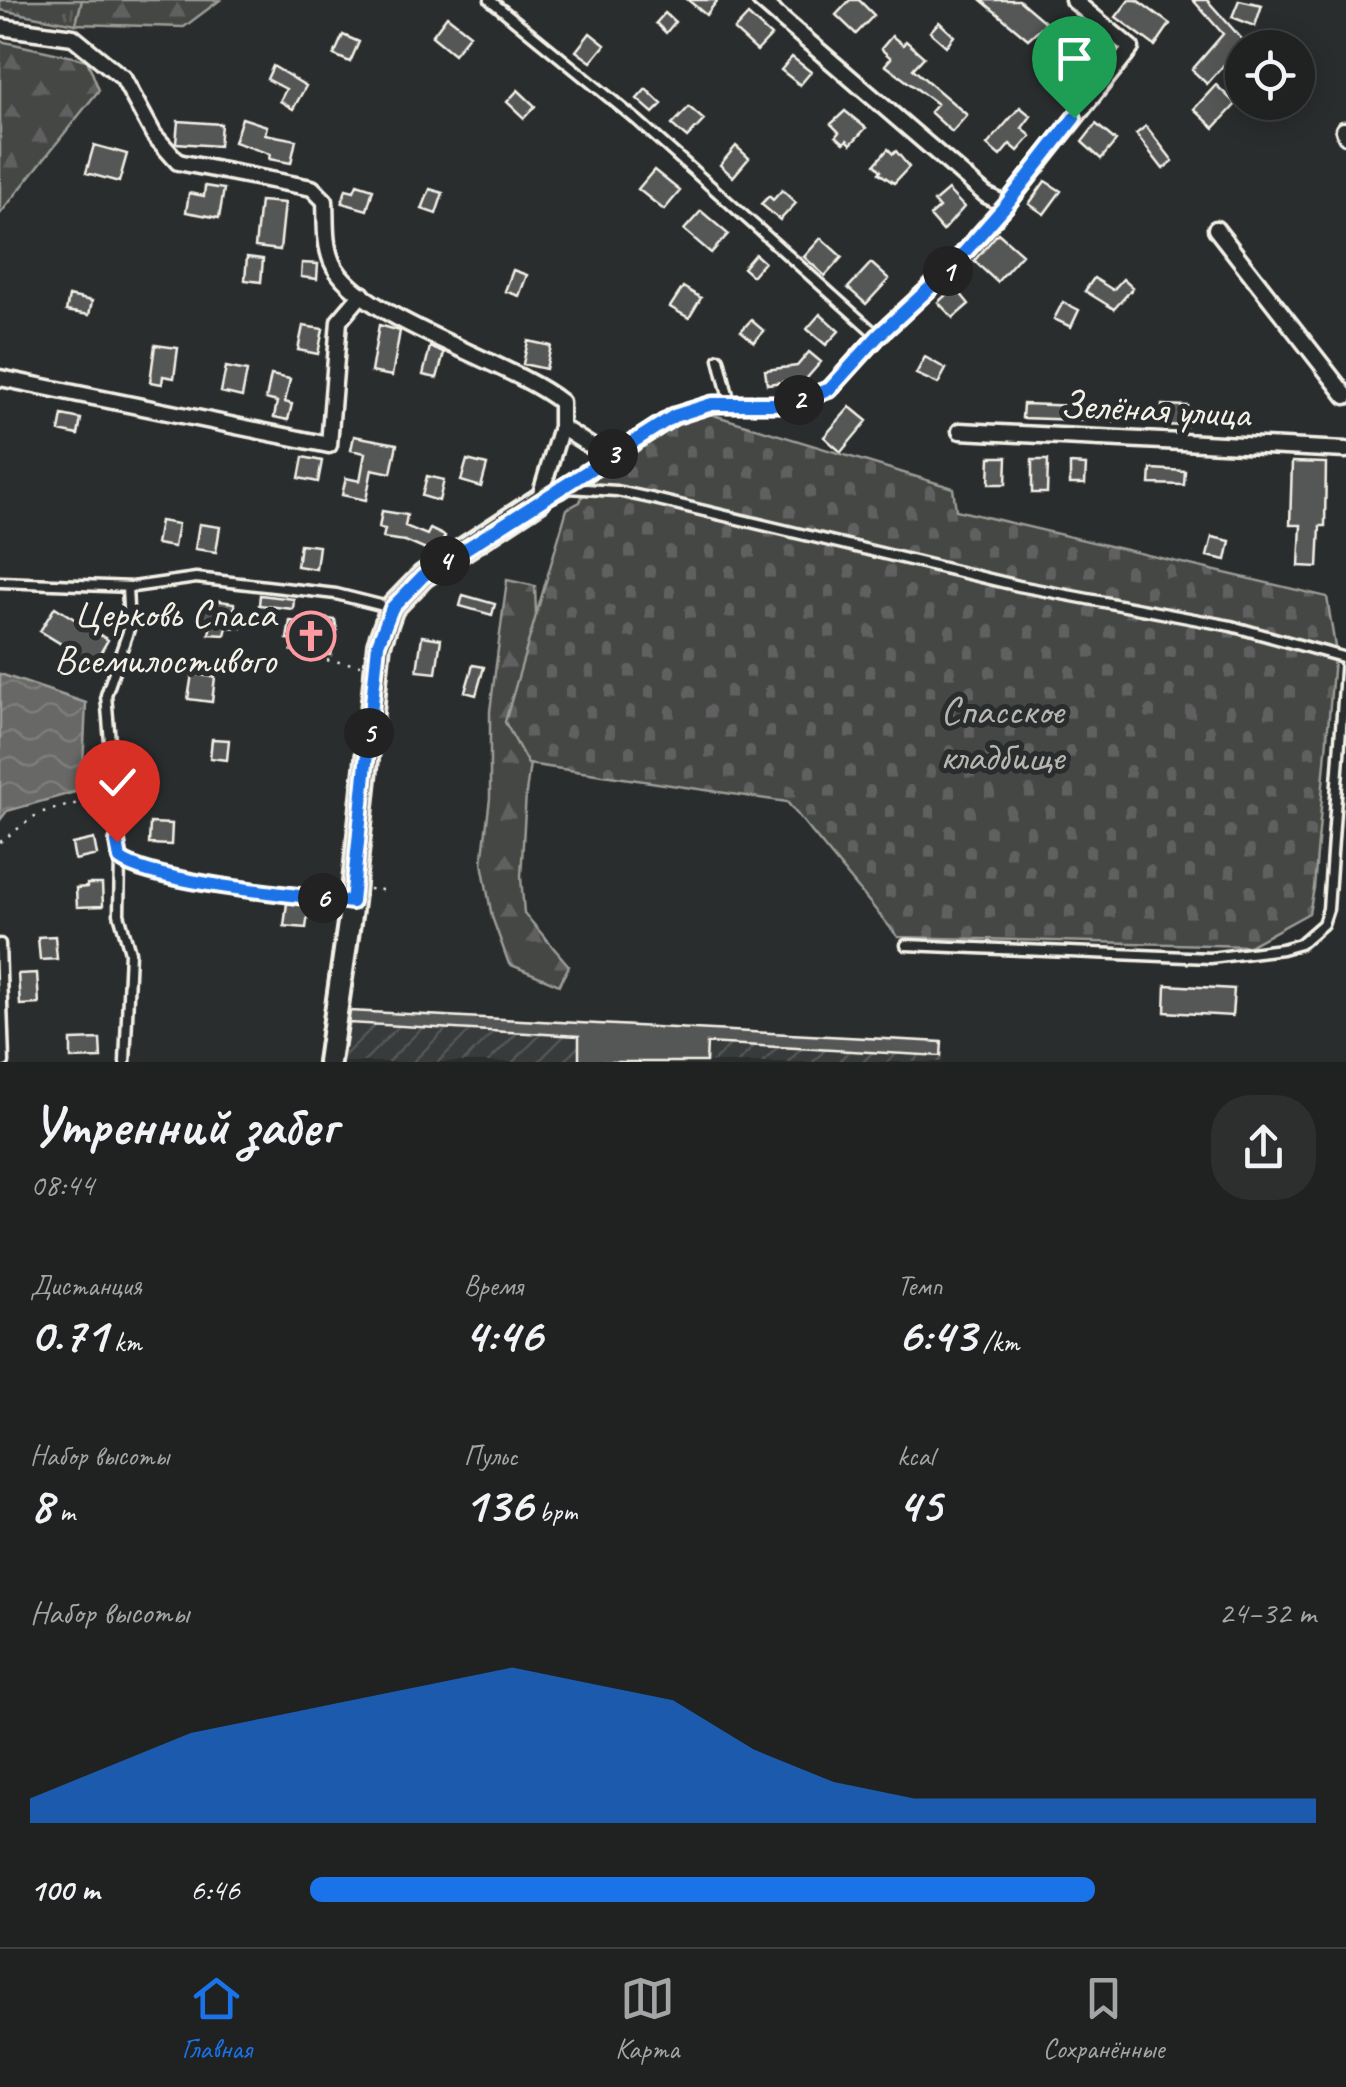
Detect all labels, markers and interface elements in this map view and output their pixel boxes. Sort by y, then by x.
pin [1032,16,1117,119]
map controls [1225,30,1315,120]
button: locate [1225,30,1315,120]
icon: arrive [1047,31,1102,86]
pin: 1 [923,246,973,296]
text: 1 [942,253,954,288]
pin: 2 [774,375,824,425]
street label: Зелёная улица [1059,379,1254,439]
text: 2 [793,382,805,417]
pin: 3 [588,429,638,479]
text: 3 [607,436,619,471]
pin: 4 [420,536,470,586]
text: 4 [439,543,451,578]
place label: Церковь Спаса Всемилостивого [54,589,279,685]
church icon: Церковь Спаса Всемилостивого [285,610,337,662]
park label: Спасское кладбище [940,686,1067,782]
pin: 5 [344,708,394,758]
text: 5 [363,715,375,750]
pin [75,740,160,843]
icon: check [90,755,145,810]
pin: 6 [298,873,348,923]
text: 6 [316,880,330,915]
text: Утренний забег [30,1091,337,1161]
button: share [1211,1095,1316,1200]
text: 08:44 [30,1164,94,1205]
text: Дистанция [30,1268,142,1303]
text: Время [464,1268,523,1303]
text: Темп [897,1268,942,1303]
text: 0.71 [30,1303,107,1366]
text: 4:46 [464,1303,542,1366]
text: 6:43 [897,1303,976,1366]
text: km [107,1324,141,1359]
text: /km [976,1324,1019,1359]
text: Набор высоты [30,1438,169,1473]
text: Пульс [464,1438,518,1473]
text: kcal [897,1438,934,1473]
text: 8 [30,1473,53,1536]
text: 136 [464,1473,532,1536]
text: 45 [897,1473,942,1536]
text: m [53,1494,75,1529]
text: bpm [532,1494,577,1529]
text: Набор высоты [30,1592,189,1633]
text: 24–32 m [1218,1592,1316,1633]
text: 100 m [30,1869,99,1910]
text: 6:46 [190,1869,240,1910]
tab: Главная [182,1971,252,2066]
tab: Карта [615,1971,679,2066]
tab: Сохранённые [1043,1971,1164,2066]

